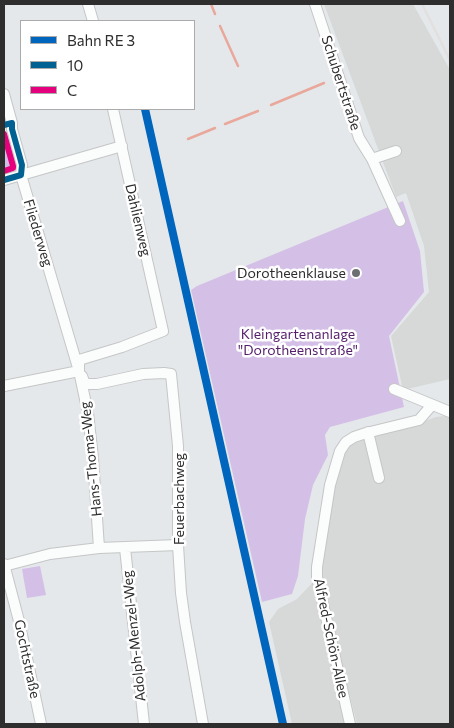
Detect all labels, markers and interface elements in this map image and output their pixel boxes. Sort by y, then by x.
legend [20,20,195,110]
text: Bahn RE 3 [67,31,135,49]
street label: Schubertstraße [318,33,364,133]
text: 10 [67,56,83,74]
text: C [67,81,77,99]
street label: Dahlienweg [121,182,155,258]
street label: Fliederweg [20,197,56,269]
place label: Dorotheenklause [237,265,346,281]
marker: Dorotheenklause [350,267,362,279]
park label: Kleingartenanlage "Dorotheenstraße" [238,326,358,358]
street label: Hans-Thoma-Weg [77,401,105,517]
street label: Feuerbachweg [171,453,187,545]
street label: Adolph-Menzel-Weg [119,570,149,702]
street label: Alfred-Schön-Allee [310,576,352,700]
street label: Gochtstraße [10,618,44,700]

